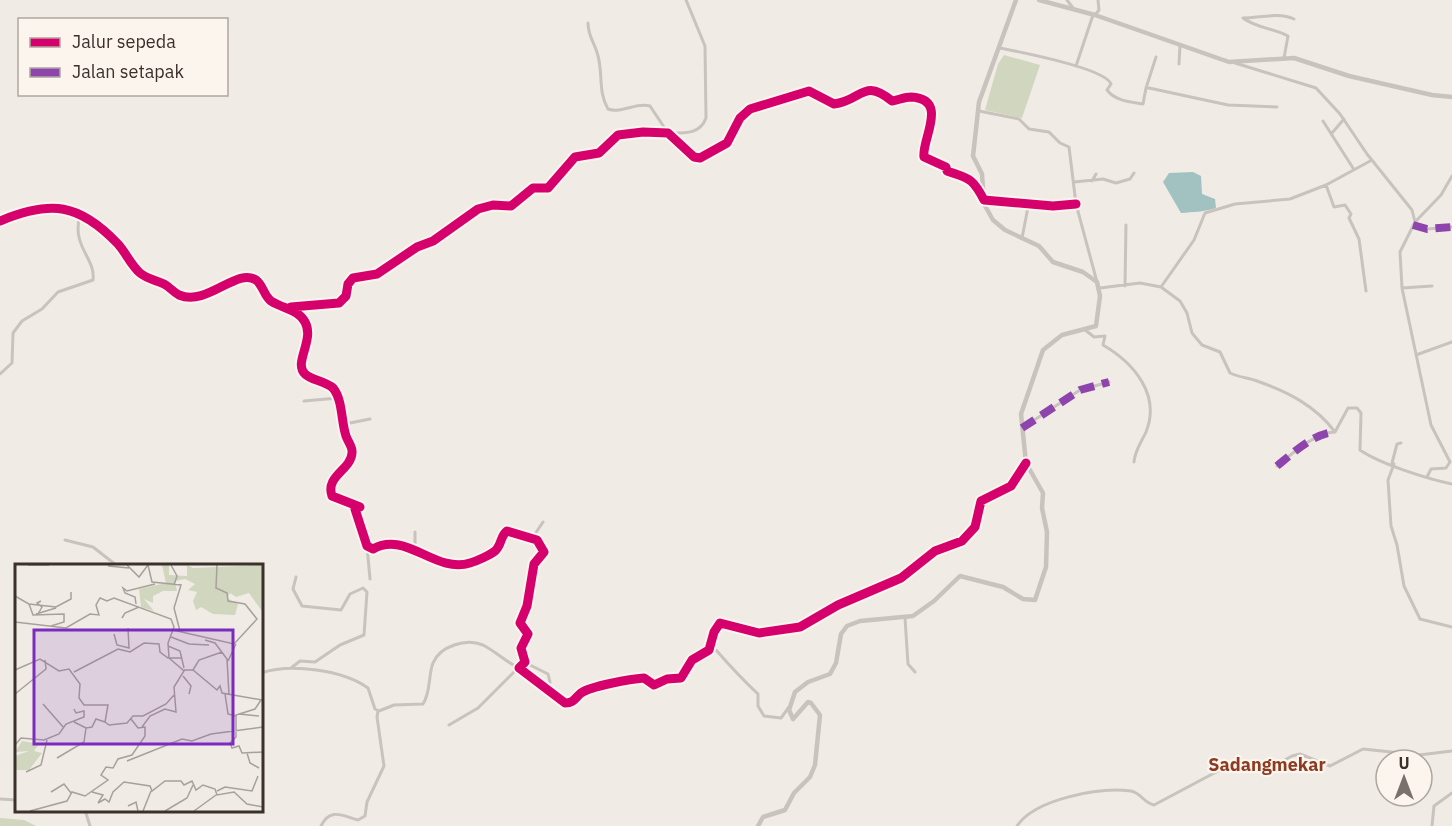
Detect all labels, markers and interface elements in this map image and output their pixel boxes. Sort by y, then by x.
legend [18,18,228,96]
text: Jalur sepeda [72,30,176,53]
text: Jalan setapak [72,60,184,83]
inset map [15,564,262,811]
north arrow [1374,748,1434,808]
district label: Sadangmekar [1208,753,1326,776]
text: U [1398,753,1410,773]

